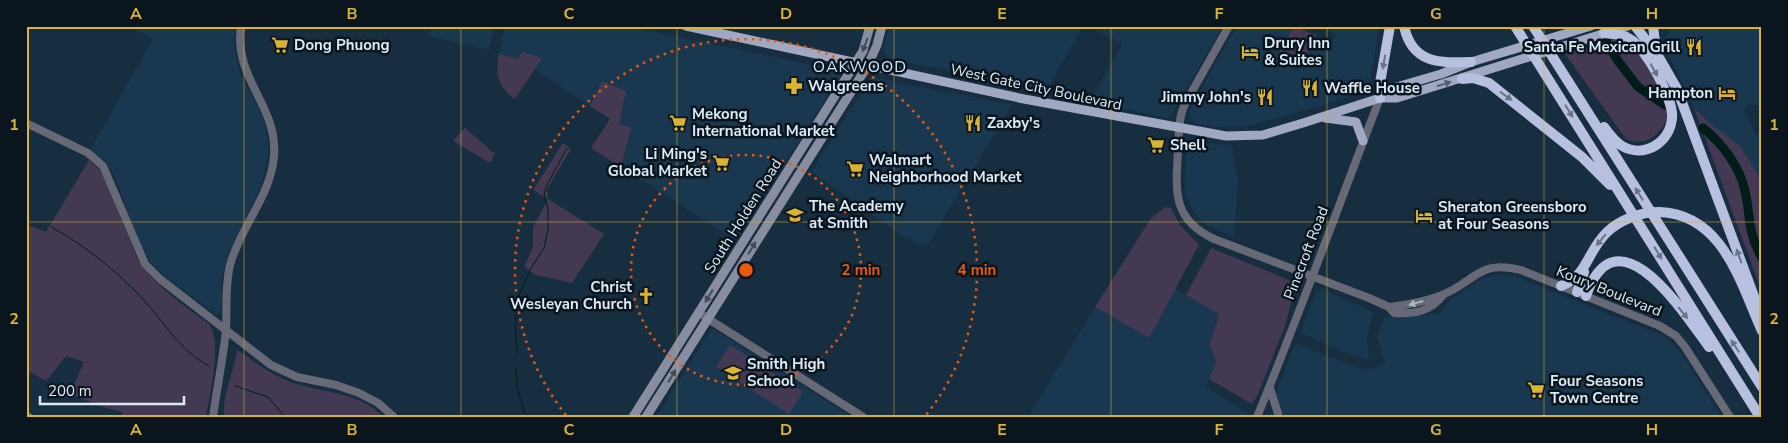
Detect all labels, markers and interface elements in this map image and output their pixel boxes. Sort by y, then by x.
text: A [130,3,142,25]
text: B [346,3,358,25]
text: C [564,3,575,25]
text: D [780,3,792,25]
text: E [997,3,1007,25]
text: F [1215,3,1224,25]
text: G [1430,3,1442,25]
text: H [1646,3,1658,25]
place label: Drury Inn & Suites [1264,33,1330,70]
supermarket icon: Dong Phuong [270,35,290,55]
place label: Dong Phuong [294,35,390,55]
place label: Santa Fe Mexican Grill [1524,37,1680,57]
restaurant icon: Santa Fe Mexican Grill [1684,37,1704,57]
one-way arrow [861,38,869,53]
hotel icon: Drury Inn & Suites [1240,42,1260,62]
one-way arrow [1379,54,1387,70]
district label: OAKWOOD [813,56,907,78]
street label: West Gate City Boulevard [948,59,1124,115]
one-way arrow [1649,63,1658,76]
pharmacy icon: Walgreens [784,76,804,96]
place label: Walgreens [808,76,884,96]
restaurant icon: Waffle House [1300,78,1320,98]
place label: Waffle House [1324,78,1420,98]
one-way arrow [1437,80,1452,88]
place label: Hampton [1648,83,1713,103]
hotel icon: Hampton [1717,83,1737,103]
place label: Jimmy John's [1160,87,1251,107]
restaurant icon: Jimmy John's [1255,87,1275,107]
one-way arrow [1499,90,1512,101]
place label: Mekong International Market [692,104,835,141]
one-way arrow [1564,105,1573,118]
supermarket icon: Mekong International Market [668,113,688,133]
restaurant icon: Zaxby's [963,113,983,133]
place label: Zaxby's [987,113,1040,133]
text: 1 [9,114,19,136]
text: 1 [1769,114,1779,136]
supermarket icon: Shell [1146,135,1166,155]
place label: Shell [1170,135,1206,155]
place label: Li Ming's Global Market [608,144,707,181]
place label: Walmart Neighborhood Market [869,150,1022,187]
supermarket icon: Li Ming's Global Market [711,153,731,173]
street label: South Holden Road [700,155,786,277]
supermarket icon: Walmart Neighborhood Market [845,159,865,179]
one-way arrow [1634,187,1643,200]
place label: The Academy at Smith [809,196,904,233]
place label: Sheraton Greensboro at Four Seasons [1438,197,1587,234]
street label: Pinecroft Road [1279,203,1333,303]
school or university icon: The Academy at Smith [785,205,805,225]
hotel icon: Sheraton Greensboro at Four Seasons [1414,206,1434,226]
one-way arrow [1595,233,1606,246]
one-way arrow [747,242,757,255]
one-way arrow [1653,246,1662,259]
one-way arrow [1735,248,1742,263]
text: 2 min [842,260,880,280]
text: 4 min [958,260,996,280]
centre of rings [737,261,755,279]
street label: Koury Boulevard [1553,261,1665,321]
place label: Christ Wesleyan Church [510,277,632,314]
church icon: Christ Wesleyan Church [636,286,656,306]
one-way arrow [705,289,714,302]
one-way arrow [1409,299,1424,307]
one-way arrow [1677,306,1688,319]
text: 2 [9,308,19,330]
text: 2 [1769,308,1779,330]
one-way arrow [1731,339,1740,352]
place label: Smith High School [747,354,825,391]
school or university icon: Smith High School [723,363,743,383]
one-way arrow [668,369,677,382]
place label: Four Seasons Town Centre [1550,371,1643,408]
scale bar [40,373,184,405]
supermarket icon: Four Seasons Town Centre [1526,380,1546,400]
text: 200 m [48,381,92,401]
text: A [130,419,142,441]
text: B [346,419,358,441]
text: C [564,419,575,441]
text: D [780,419,792,441]
text: E [997,419,1007,441]
text: F [1215,419,1224,441]
text: G [1430,419,1442,441]
text: H [1646,419,1658,441]

